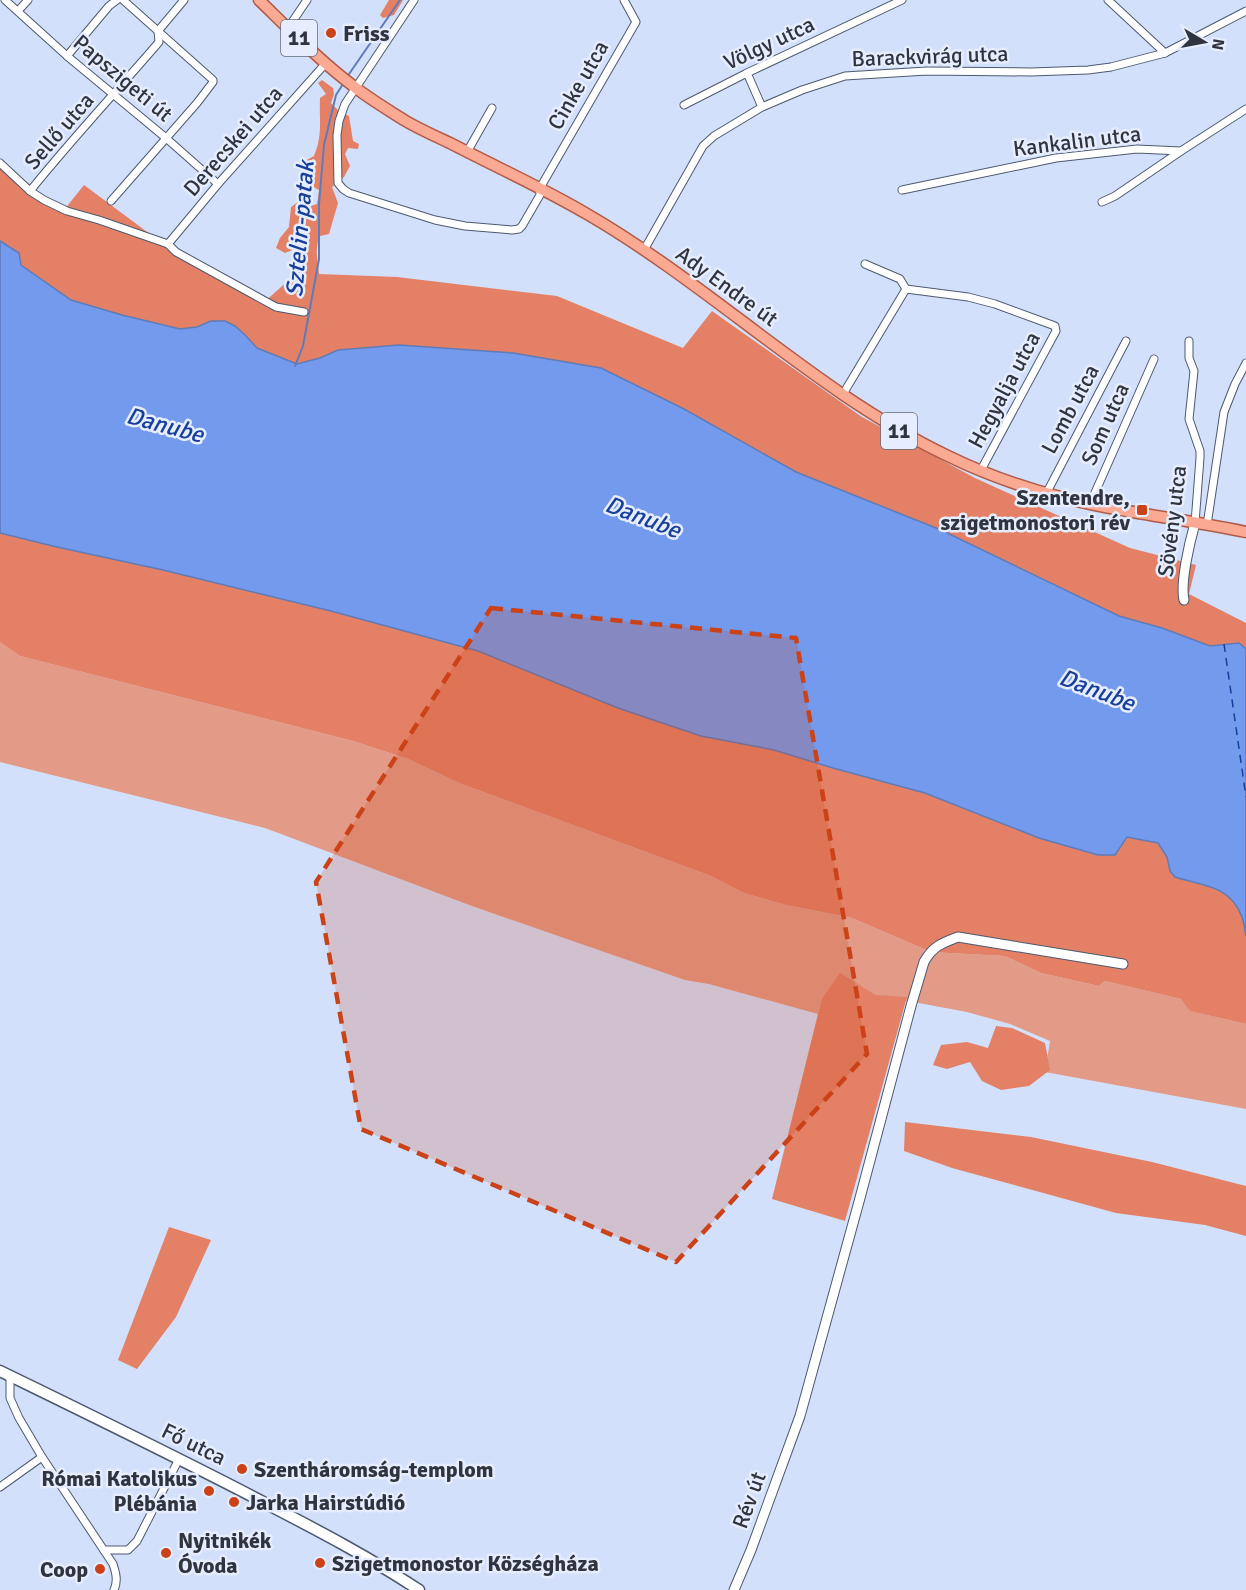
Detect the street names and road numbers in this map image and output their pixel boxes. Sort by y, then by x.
street label: Völgy utca [719,10,819,76]
road number: 11 [281,20,317,56]
street label: Papszigeti út [68,29,178,128]
street label: Cinke utca [542,35,614,135]
street label: Barackvirág utca [851,40,1009,72]
street label: Derecskei utca [178,80,288,202]
street label: Sellő utca [18,87,100,175]
street label: Kankalin utca [1011,120,1143,162]
street label: Ady Endre út [671,240,783,332]
street label: Hegyalja utca [962,327,1046,453]
street label: Lomb utca [1035,360,1105,458]
street label: Som utca [1075,379,1135,469]
road number: 11 [881,413,917,449]
street label: Sövény utca [1152,464,1192,578]
street label: Fő utca [157,1417,231,1471]
street label: Rév út [726,1468,772,1532]

